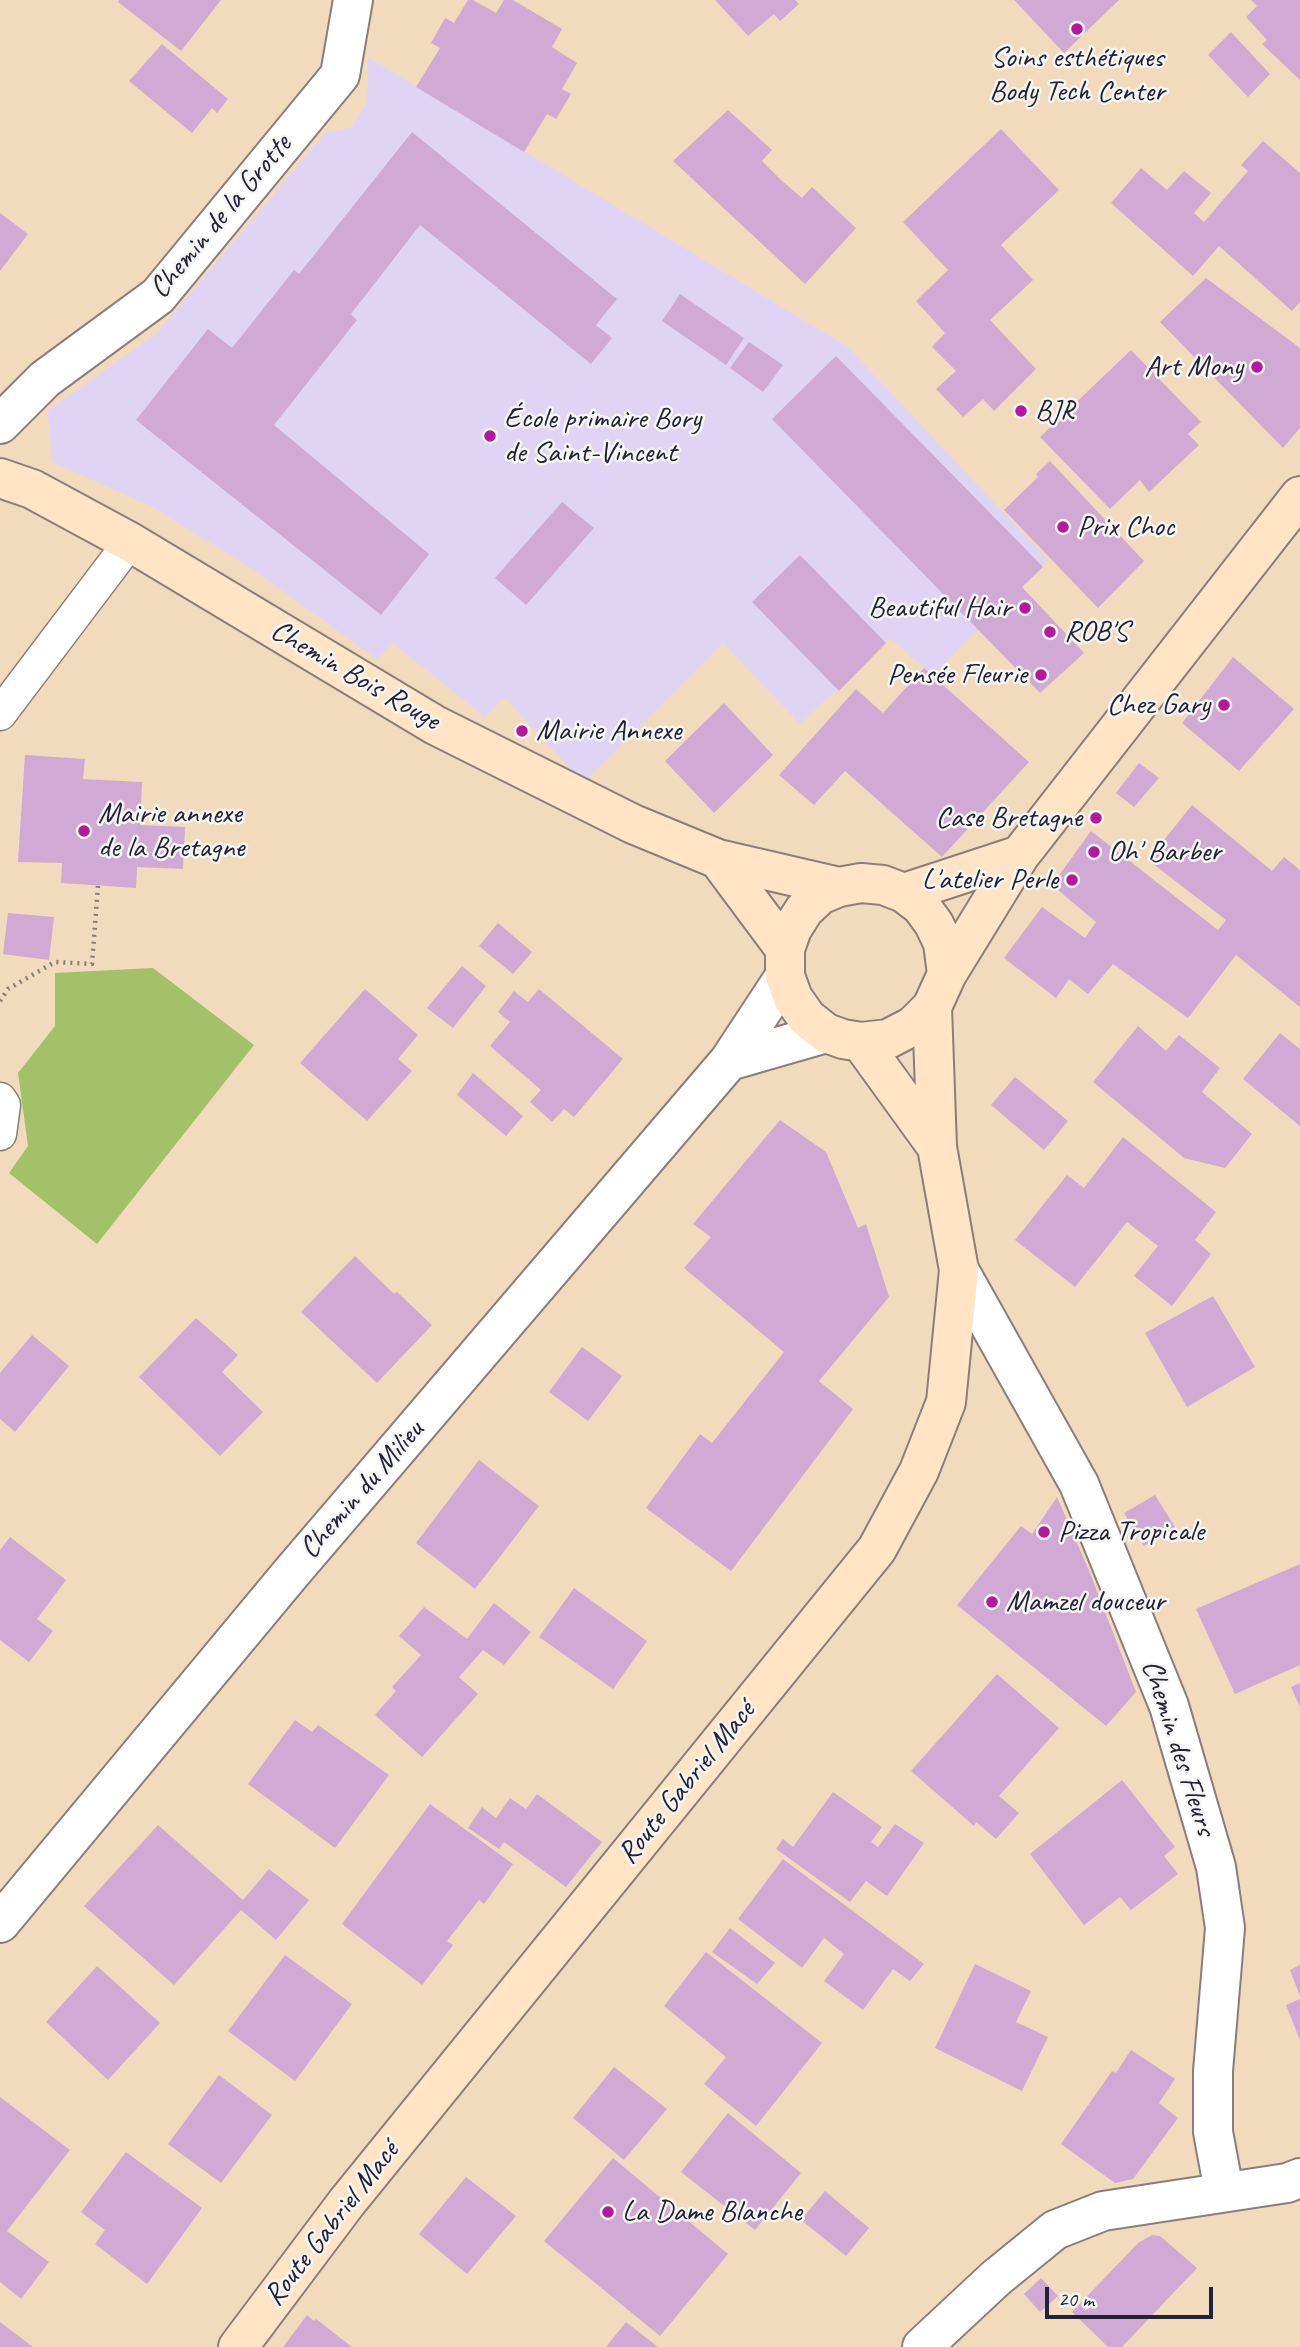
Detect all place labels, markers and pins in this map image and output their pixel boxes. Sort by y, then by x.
marker: Soins esthétiques Body Tech Center [1069,21,1085,37]
place label: Soins esthétiques Body Tech Center [989,40,1165,110]
place label: Art Mony [1144,349,1243,385]
marker: Art Mony [1249,359,1265,375]
place label: BJR [1035,393,1075,429]
place label: École primaire Bory de Saint-Vincent [504,401,701,471]
marker: BJR [1013,403,1029,419]
marker: École primaire Bory de Saint-Vincent [482,428,498,444]
place label: Prix Choc [1077,509,1174,545]
marker: Prix Choc [1055,519,1071,535]
place label: Beautiful Hair [868,590,1011,626]
marker: Beautiful Hair [1017,600,1033,616]
place label: ROB'S [1064,614,1128,650]
marker: ROB'S [1042,624,1058,640]
place label: Pensée Fleurie [887,657,1027,693]
marker: Pensée Fleurie [1033,667,1049,683]
place label: Chez Gary [1107,687,1210,723]
marker: Chez Gary [1216,697,1232,713]
place label: Mairie Annexe [536,713,681,749]
marker: Mairie Annexe [514,723,530,739]
place label: Mairie annexe de la Bretagne [98,796,244,866]
place label: Case Bretagne [935,800,1082,836]
marker: Case Bretagne [1088,810,1104,826]
marker: Mairie annexe de la Bretagne [76,823,92,839]
place label: Oh' Barber [1108,834,1221,870]
marker: Oh' Barber [1086,844,1102,860]
place label: L'atelier Perle [922,862,1058,898]
marker: L'atelier Perle [1064,872,1080,888]
place label: Pizza Tropicale [1058,1514,1204,1550]
marker: Pizza Tropicale [1036,1524,1052,1540]
place label: Mamzel douceur [1006,1584,1165,1620]
marker: Mamzel douceur [984,1594,1000,1610]
place label: La Dame Blanche [622,2194,802,2230]
marker: La Dame Blanche [600,2204,616,2220]

